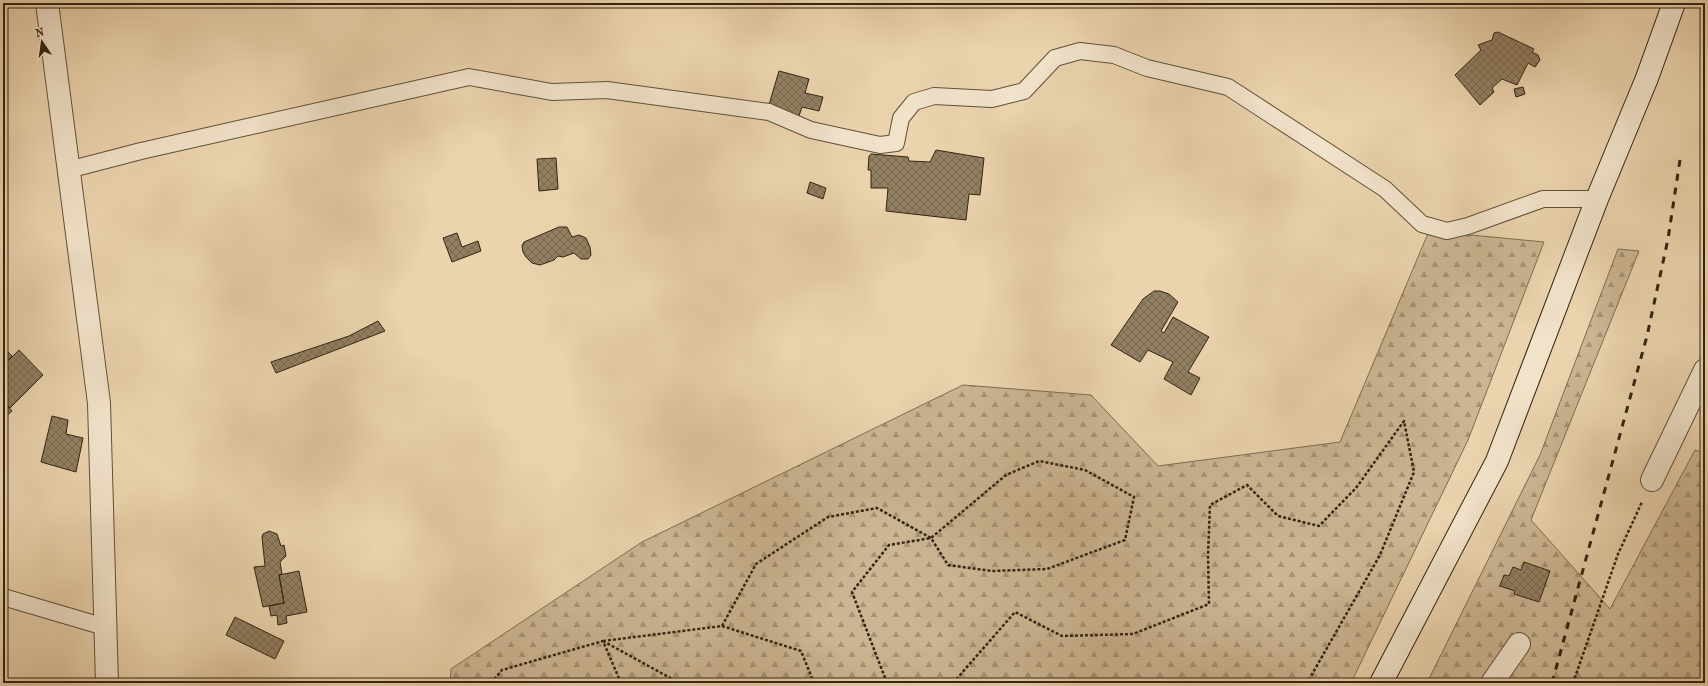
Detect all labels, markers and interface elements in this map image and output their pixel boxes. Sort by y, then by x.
north arrow [22,22,62,62]
text: N [34,25,46,40]

